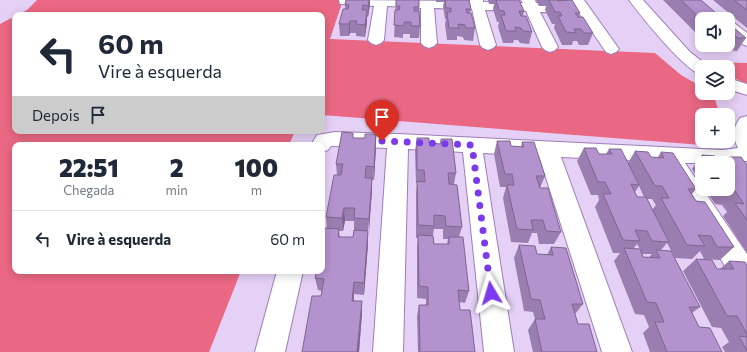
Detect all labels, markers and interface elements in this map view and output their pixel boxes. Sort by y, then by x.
map controls [695,12,735,196]
button: sound [695,12,735,52]
text: 60 m [98,26,164,60]
icon: left [32,28,84,80]
text: Vire à esquerda [98,60,222,82]
button: layers [695,60,735,100]
pin [365,100,399,141]
icon: arrive [87,104,109,126]
text: Depois [32,106,79,124]
icon: arrive [371,106,393,128]
button: + [695,108,735,148]
text: 22:51 [59,153,119,182]
text: 2 [170,153,184,182]
text: 100 [235,153,278,182]
button: − [695,156,735,196]
text: Chegada [63,182,114,198]
text: min [166,182,188,198]
text: m [251,182,262,198]
icon: left [32,228,54,250]
text: Vire à esquerda [66,230,171,248]
text: 60 m [270,230,305,248]
position arrow [470,272,512,314]

